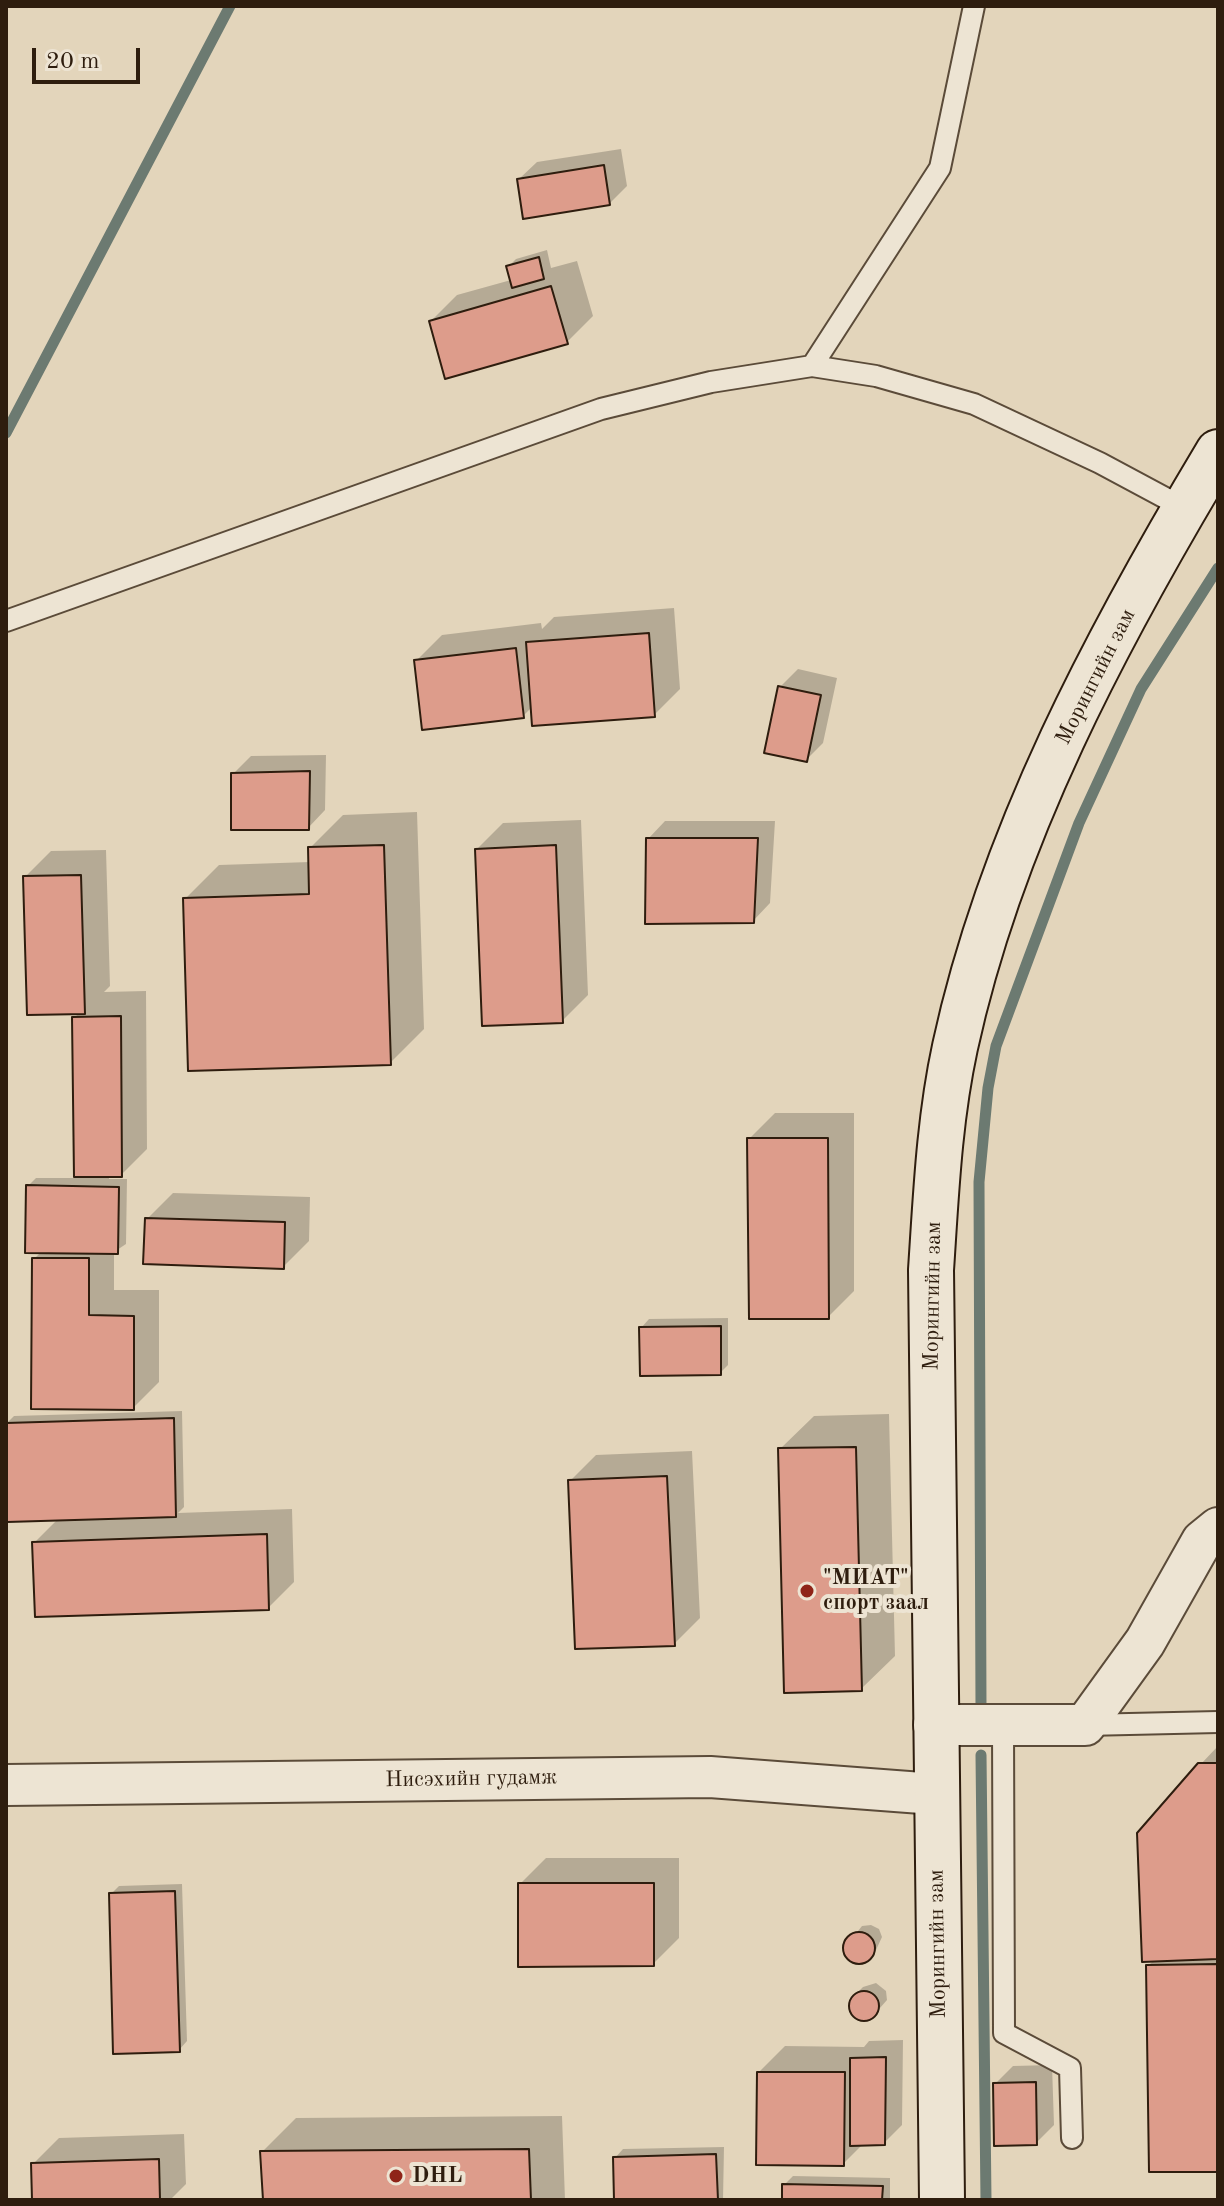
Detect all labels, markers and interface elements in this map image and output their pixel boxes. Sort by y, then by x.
scale bar [36,32,144,82]
text: 20 m [46,50,100,74]
street label: Морингийн зам [1050,605,1142,749]
street label: Морингийн зам [919,1221,947,1371]
place label: "МИАТ" спорт заал [823,1565,929,1616]
marker: "МИАТ" спорт заал [798,1582,816,1600]
street label: Нисэхийн гудамж [385,1764,557,1794]
street label: Морингийн зам [924,1869,952,2019]
place label: DHL [412,2163,462,2189]
marker: DHL [387,2167,405,2185]

